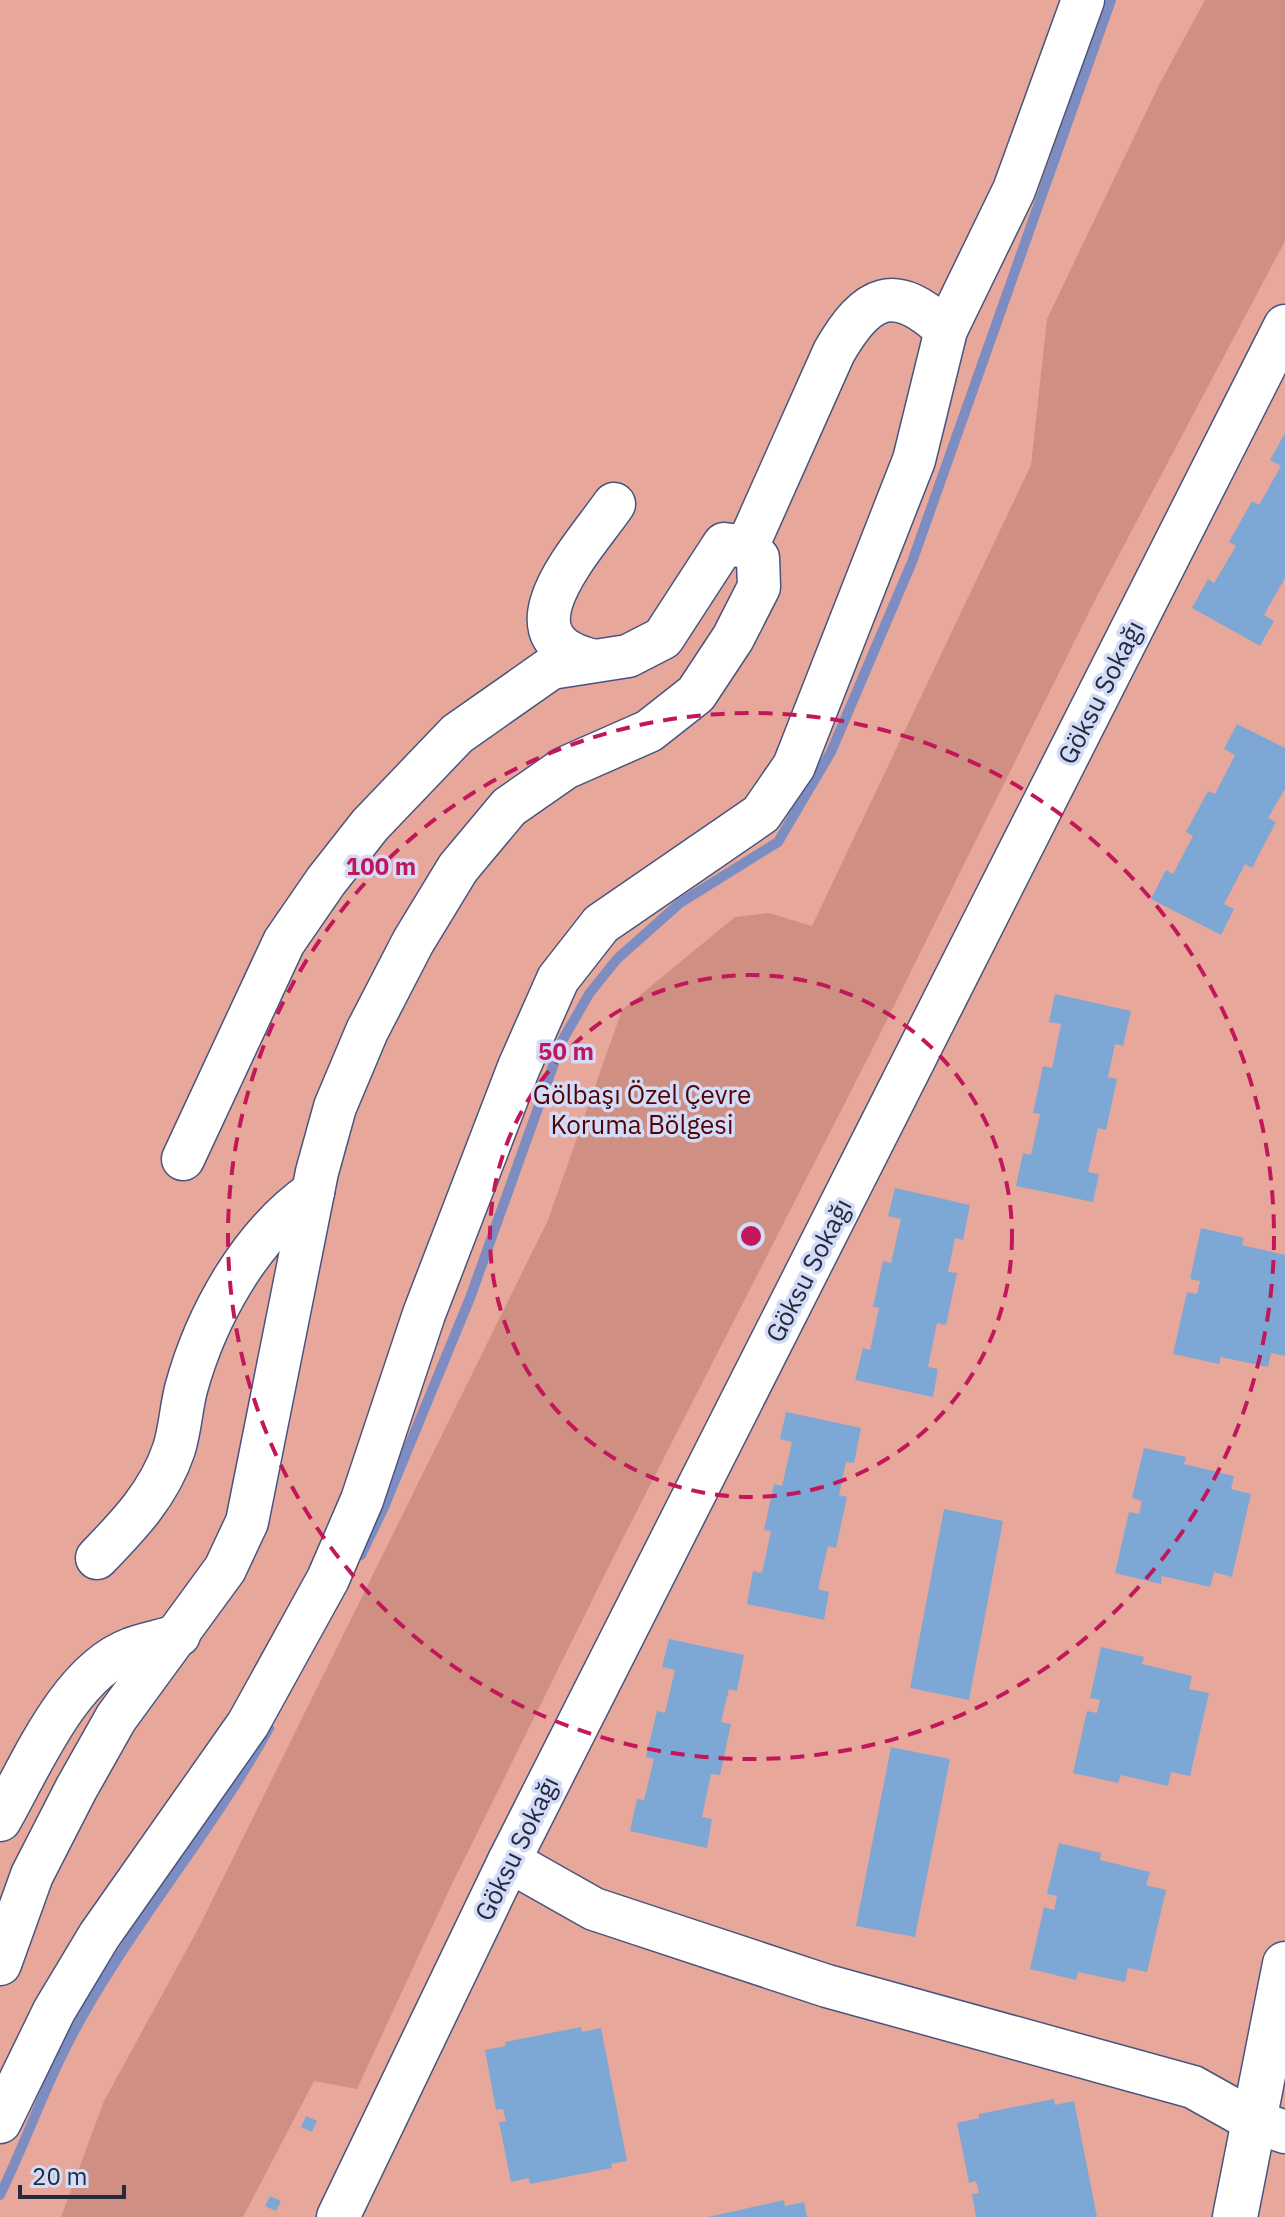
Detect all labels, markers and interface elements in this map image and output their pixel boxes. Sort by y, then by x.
street label: Göksu Sokağı [1049,614,1151,770]
text: 100 m [346,850,416,882]
text: 50 m [538,1035,594,1067]
park label: Gölbaşı Özel Çevre Koruma Bölgesi [533,1077,751,1141]
street label: Göksu Sokağı [757,1192,859,1348]
centre of rings [737,1222,765,1250]
street label: Göksu Sokağı [466,1770,566,1926]
scale bar [20,2149,124,2199]
text: 20 m [32,2160,87,2192]

